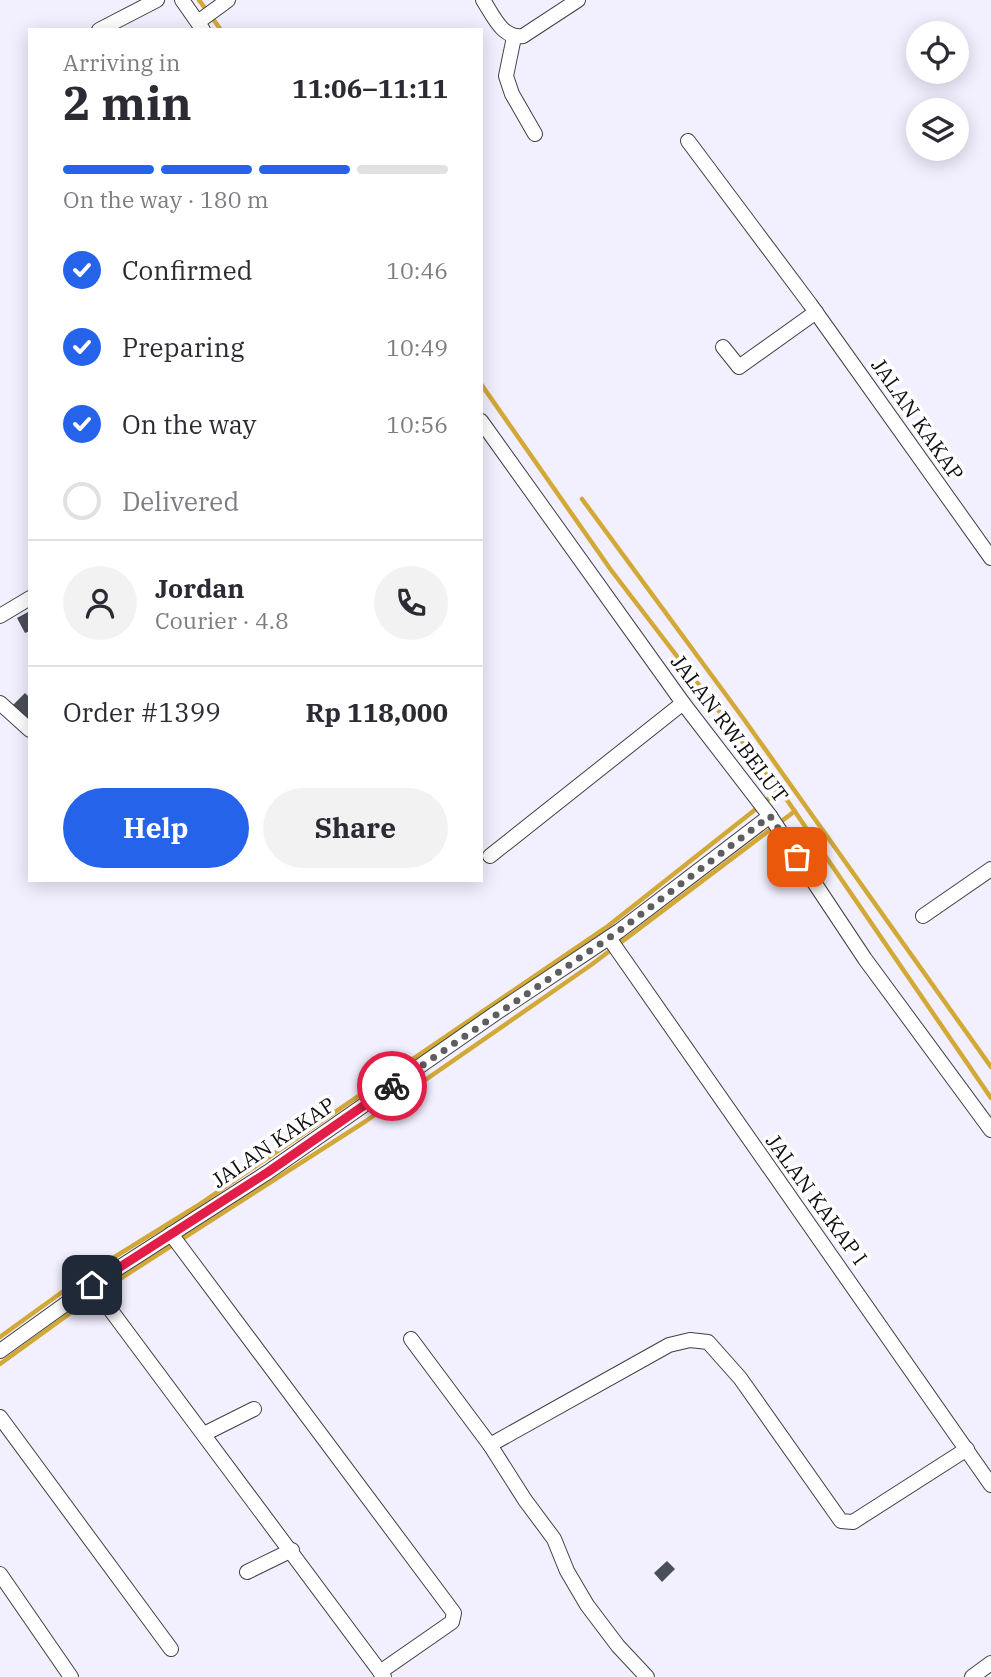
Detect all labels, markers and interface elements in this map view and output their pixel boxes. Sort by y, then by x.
map controls [906,21,969,161]
button: locate [906,21,969,84]
text: Arriving in [63,47,180,77]
text: 11:06–11:11 [292,71,448,105]
text: 2 min [63,73,192,133]
button: layers [906,98,969,161]
text: On the way · 180 m [63,184,269,214]
icon: check [63,251,101,289]
text: Confirmed [122,253,253,287]
text: 10:46 [386,255,448,285]
icon: check [63,328,101,366]
text: Preparing [122,330,244,364]
text: 10:49 [386,332,448,362]
street label: JALAN KAKAP [865,352,971,486]
icon: check [63,405,101,443]
text: On the way [122,407,256,441]
text: 10:56 [386,409,448,439]
text: Delivered [122,484,239,518]
button: person [63,566,137,640]
button: phone [374,566,448,640]
text: Jordan [155,571,245,605]
text: Courier · 4.8 [155,605,289,635]
street label: JALAN RW.BELUT [665,648,795,808]
text: Order #1399 [63,695,221,729]
text: Rp 118,000 [305,695,448,729]
button: Help [63,788,249,868]
button: Share [263,788,448,868]
pin [767,827,827,887]
icon: bag [778,838,816,876]
courier [357,1051,427,1121]
icon: bike [373,1067,411,1105]
street label: JALAN KAKAP [206,1090,340,1194]
street label: JALAN KAKAP I [760,1128,874,1270]
pin [62,1255,122,1315]
icon: home [73,1266,111,1304]

